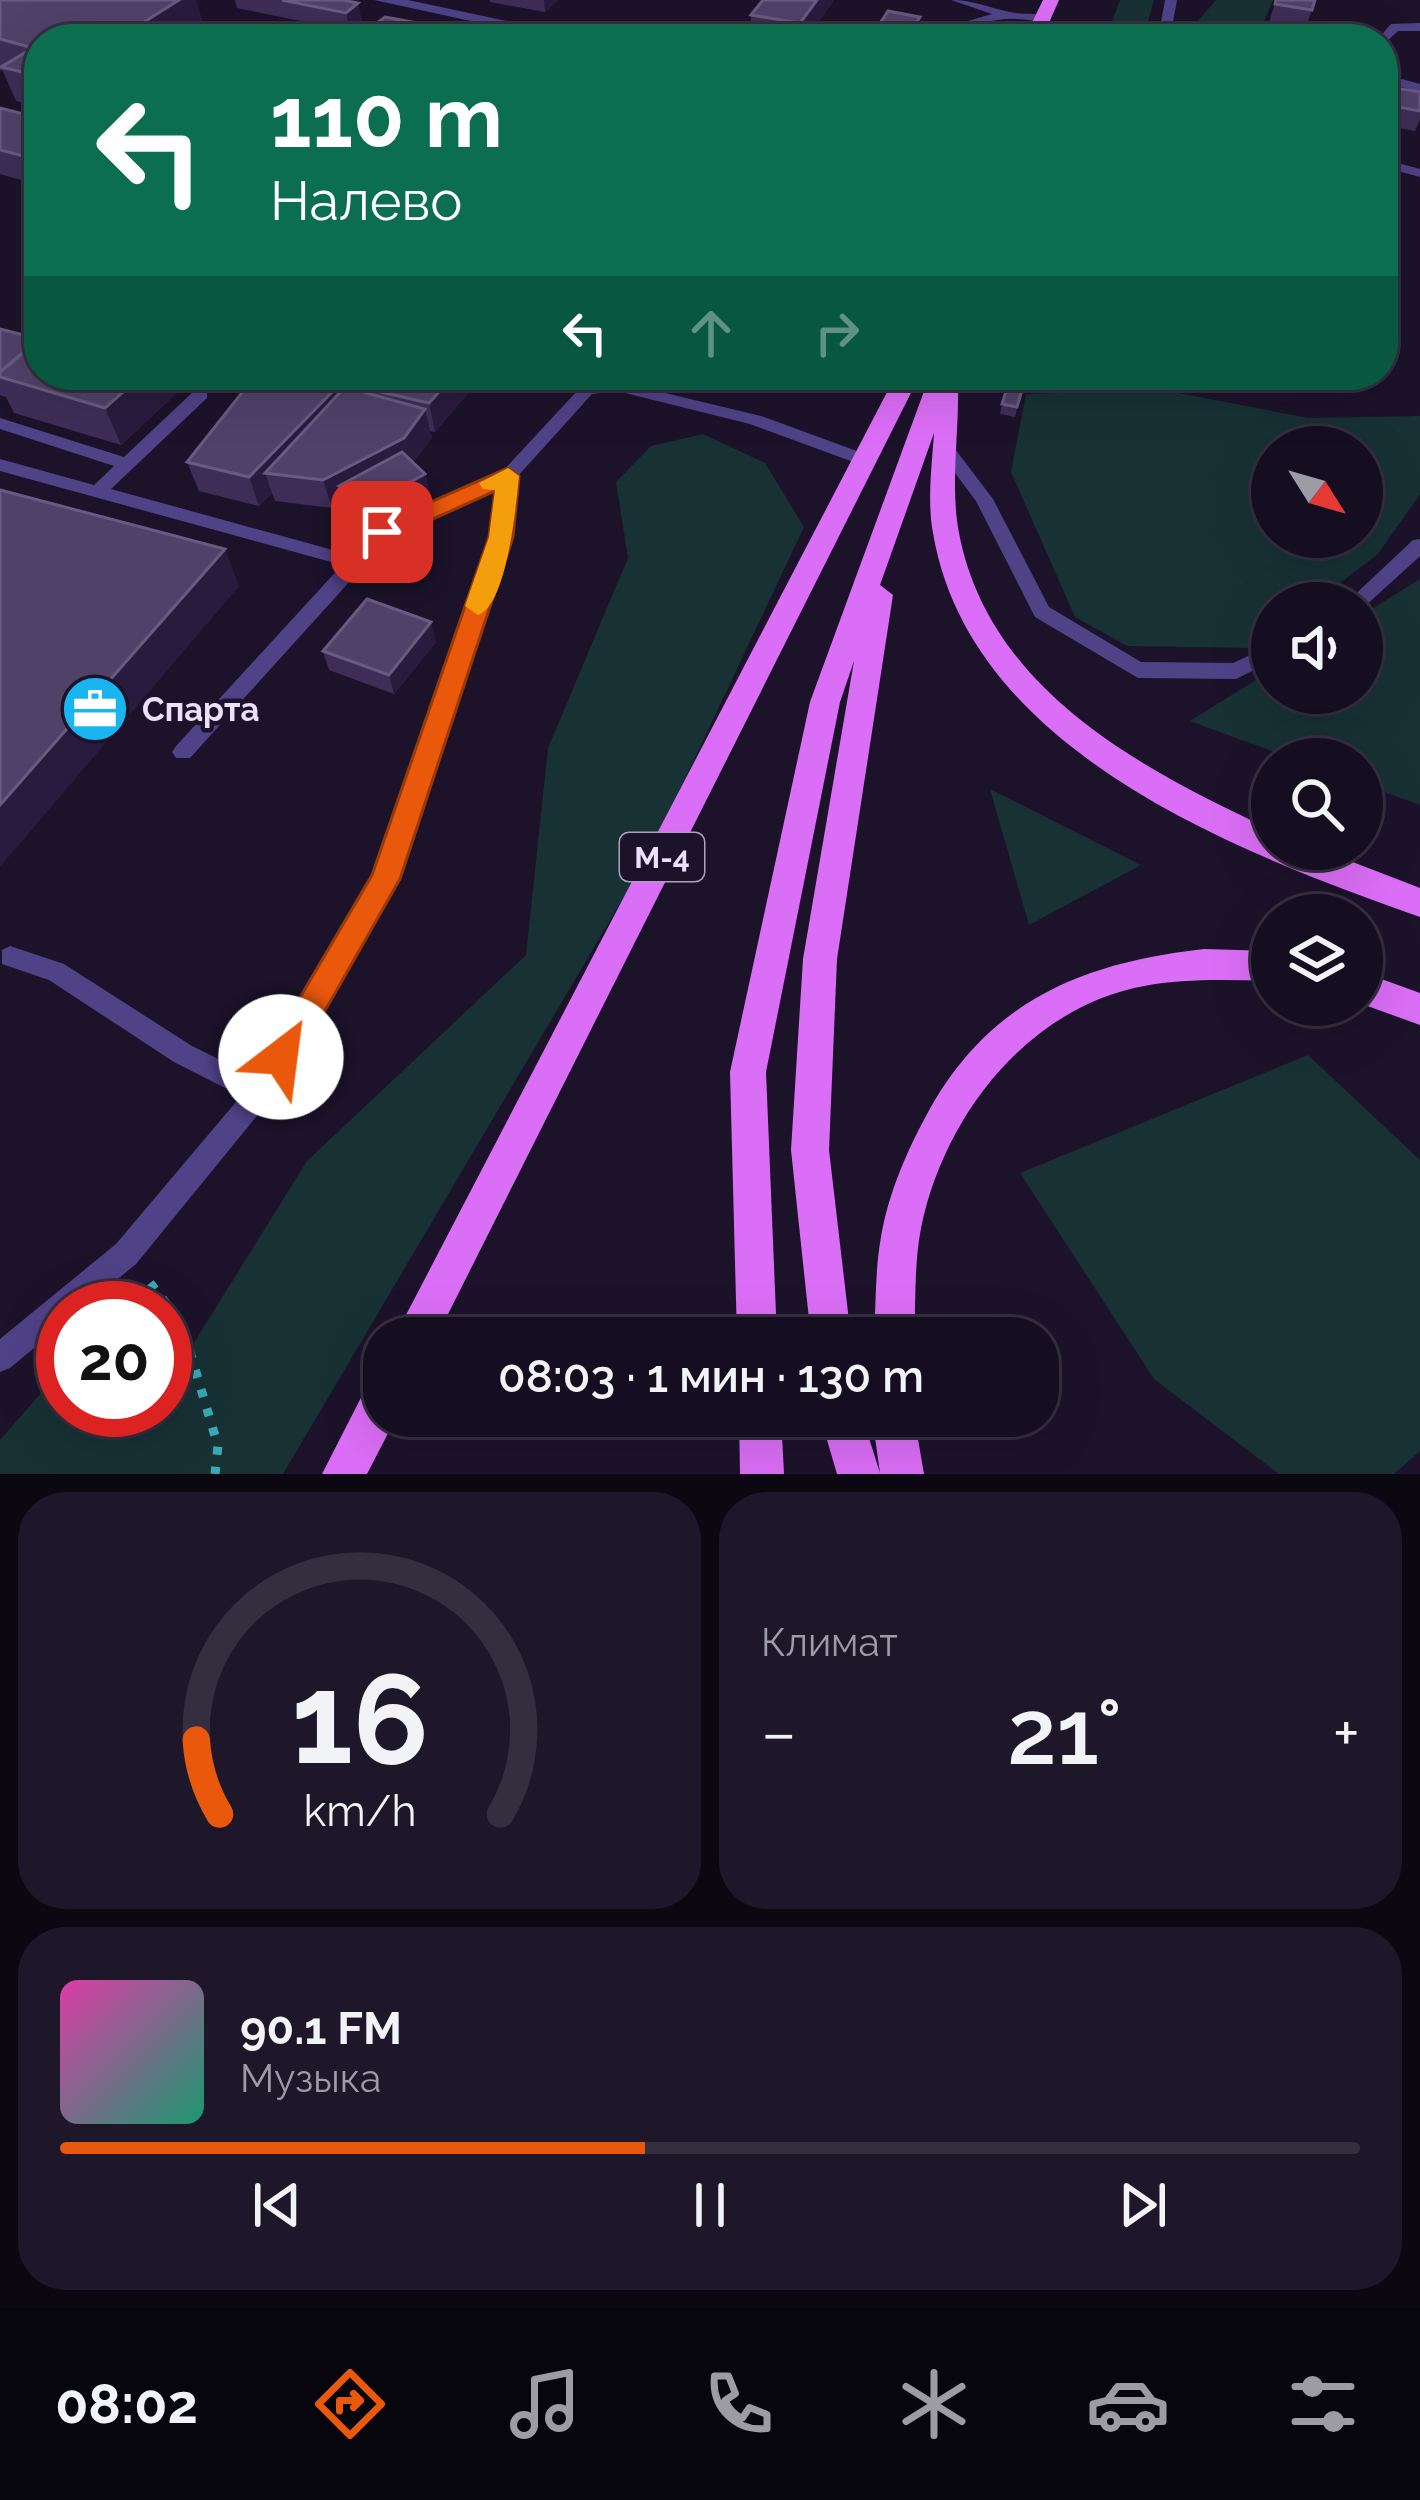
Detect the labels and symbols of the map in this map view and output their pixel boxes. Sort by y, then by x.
north arrow [1251,426,1383,558]
pin [331,481,433,583]
office icon: Спарта [60,674,130,744]
place label: Спарта [142,690,259,729]
road number: М-4 [620,833,704,881]
position arrow [218,994,344,1120]
speed limit sign: 20 [36,1281,192,1437]

